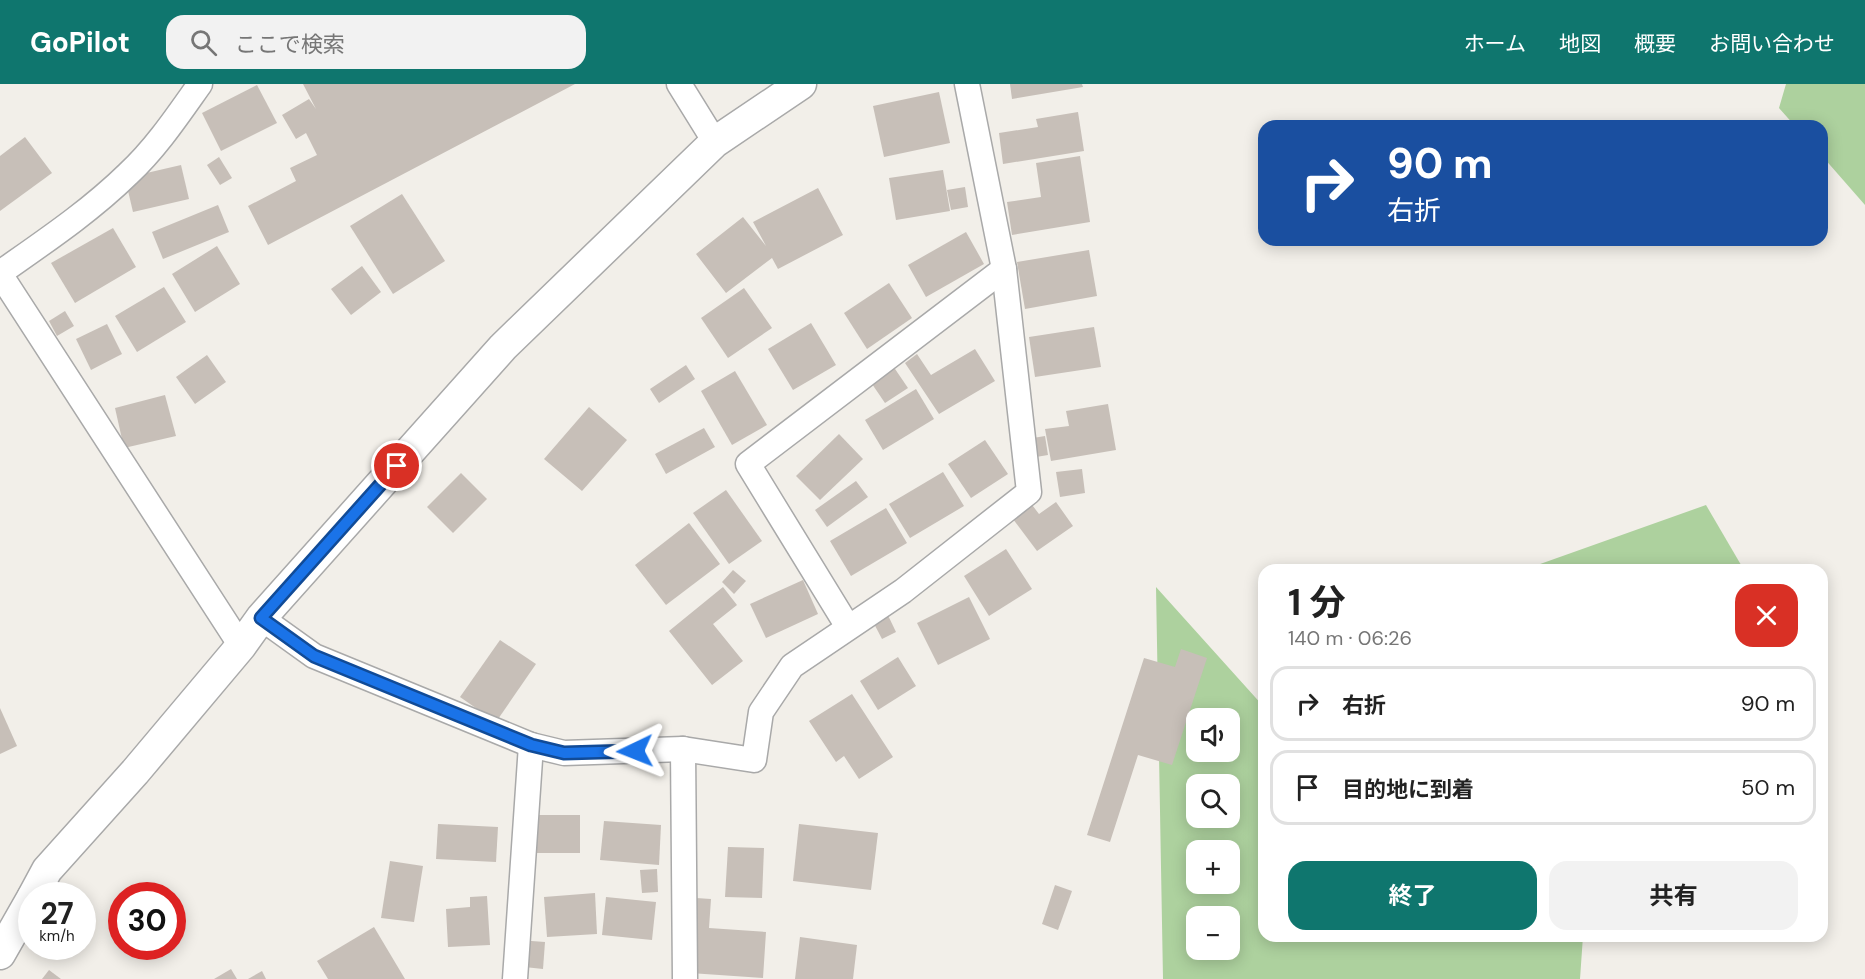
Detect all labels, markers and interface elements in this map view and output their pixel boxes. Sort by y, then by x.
search box [166,15,586,69]
text: GoPilot [30,24,130,61]
icon: search [187,26,220,59]
text: ここで検索 [235,30,345,59]
text: ホーム [1464,30,1526,58]
text: 地図 [1559,30,1601,58]
text: 概要 [1634,30,1676,58]
text: お問い合わせ [1709,30,1835,58]
text: 90 m [1387,136,1493,191]
icon: right [1288,144,1366,222]
text: 右折 [1387,193,1441,228]
pin [371,440,422,491]
icon: arrive [380,449,413,482]
text: 1 分 [1288,579,1346,626]
button: close [1735,584,1798,647]
text: 140 m · 06:26 [1288,625,1412,651]
icon: right [1291,687,1324,720]
text: 90 m [1741,689,1795,718]
text: 右折 [1342,691,1386,720]
map controls [1186,708,1240,960]
button: sound [1186,708,1240,762]
position arrow [603,719,667,783]
icon: arrive [1291,771,1324,804]
text: 50 m [1741,773,1795,802]
button: search [1186,774,1240,828]
text: 目的地に到着 [1342,775,1474,804]
button: + [1186,840,1240,894]
button: 終了 [1288,861,1537,930]
button: 共有 [1549,861,1798,930]
speed limit sign: 30 [108,882,186,960]
text: 27 [40,894,74,933]
button: − [1186,906,1240,960]
text: km/h [39,926,75,946]

